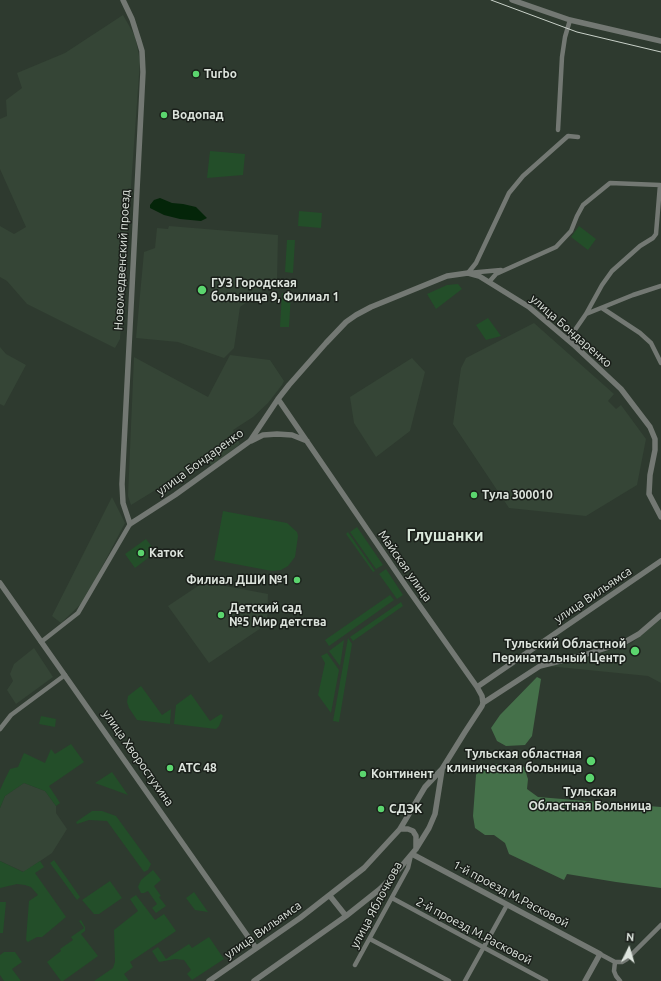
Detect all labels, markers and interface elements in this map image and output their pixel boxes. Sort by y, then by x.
place label: Turbo [204,67,237,81]
marker: Turbo [191,69,201,79]
place label: Водопад [172,108,224,122]
marker: Водопад [159,110,169,120]
street label: Новомедвенский проезд [111,189,133,331]
place label: ГУЗ Городская больница 9, Филиал 1 [211,276,339,304]
marker: ГУЗ Городская больница 9, Филиал 1 [196,284,208,296]
street label: улица Бондаренко [527,292,615,370]
street label: улица Бондаренко [154,426,246,498]
place label: Тула 300010 [482,488,553,502]
marker: Тула 300010 [469,490,479,500]
district label: Глушанки [407,526,483,546]
street label: Майская улица [375,528,435,604]
place label: Каток [149,546,184,560]
marker: Каток [136,548,146,558]
street label: улица Вильямса [551,564,635,626]
place label: Филиал ДШИ №1 [186,573,289,587]
marker: Филиал ДШИ №1 [292,575,302,585]
place label: Детский сад №5 Мир детства [229,601,326,629]
marker: Детский сад №5 Мир детства [216,610,226,620]
place label: Тульский Областной Перинатальный Центр [492,637,626,665]
marker: Тульский Областной Перинатальный Центр [629,645,641,657]
street label: улица Хворостухина [99,707,177,809]
place label: Тульская областная клиническая больница [447,747,582,775]
marker: Тульская областная клиническая больница [585,755,597,767]
place label: АТС 48 [178,761,217,775]
marker: АТС 48 [165,763,175,773]
place label: Континент [371,767,433,781]
marker: Континент [358,769,368,779]
marker: Тульская Областная Больница [584,772,596,784]
place label: Тульская Областная Больница [528,785,652,813]
place label: СДЭК [389,802,422,816]
marker: СДЭК [376,804,386,814]
street label: 1-й проезд М.Расковой [451,857,571,931]
street label: улица Яблочкова [347,859,405,951]
street label: 2-й проезд М.Расковой [414,894,534,968]
street label: улица Вильямса [222,898,304,962]
north arrow [609,929,649,969]
text: N [625,931,635,943]

